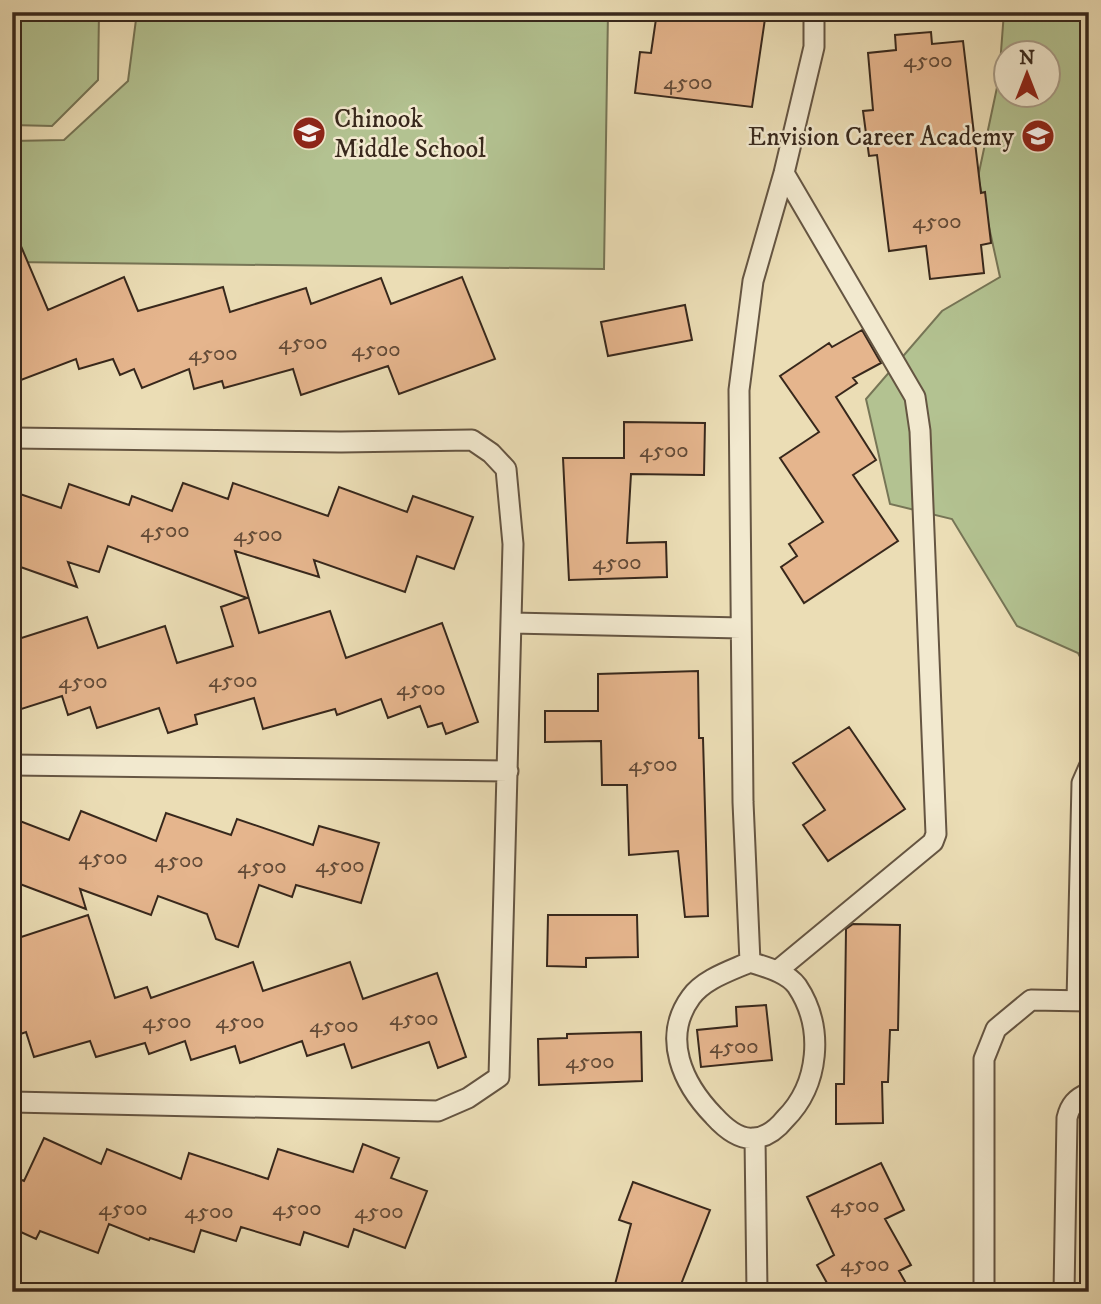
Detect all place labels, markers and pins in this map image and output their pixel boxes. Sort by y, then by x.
place label: Chinook Middle School [334,103,486,166]
school or university icon: Chinook Middle School [290,114,328,152]
school or university icon: Envision Career Academy [1019,117,1057,155]
place label: Envision Career Academy [748,121,1015,154]

